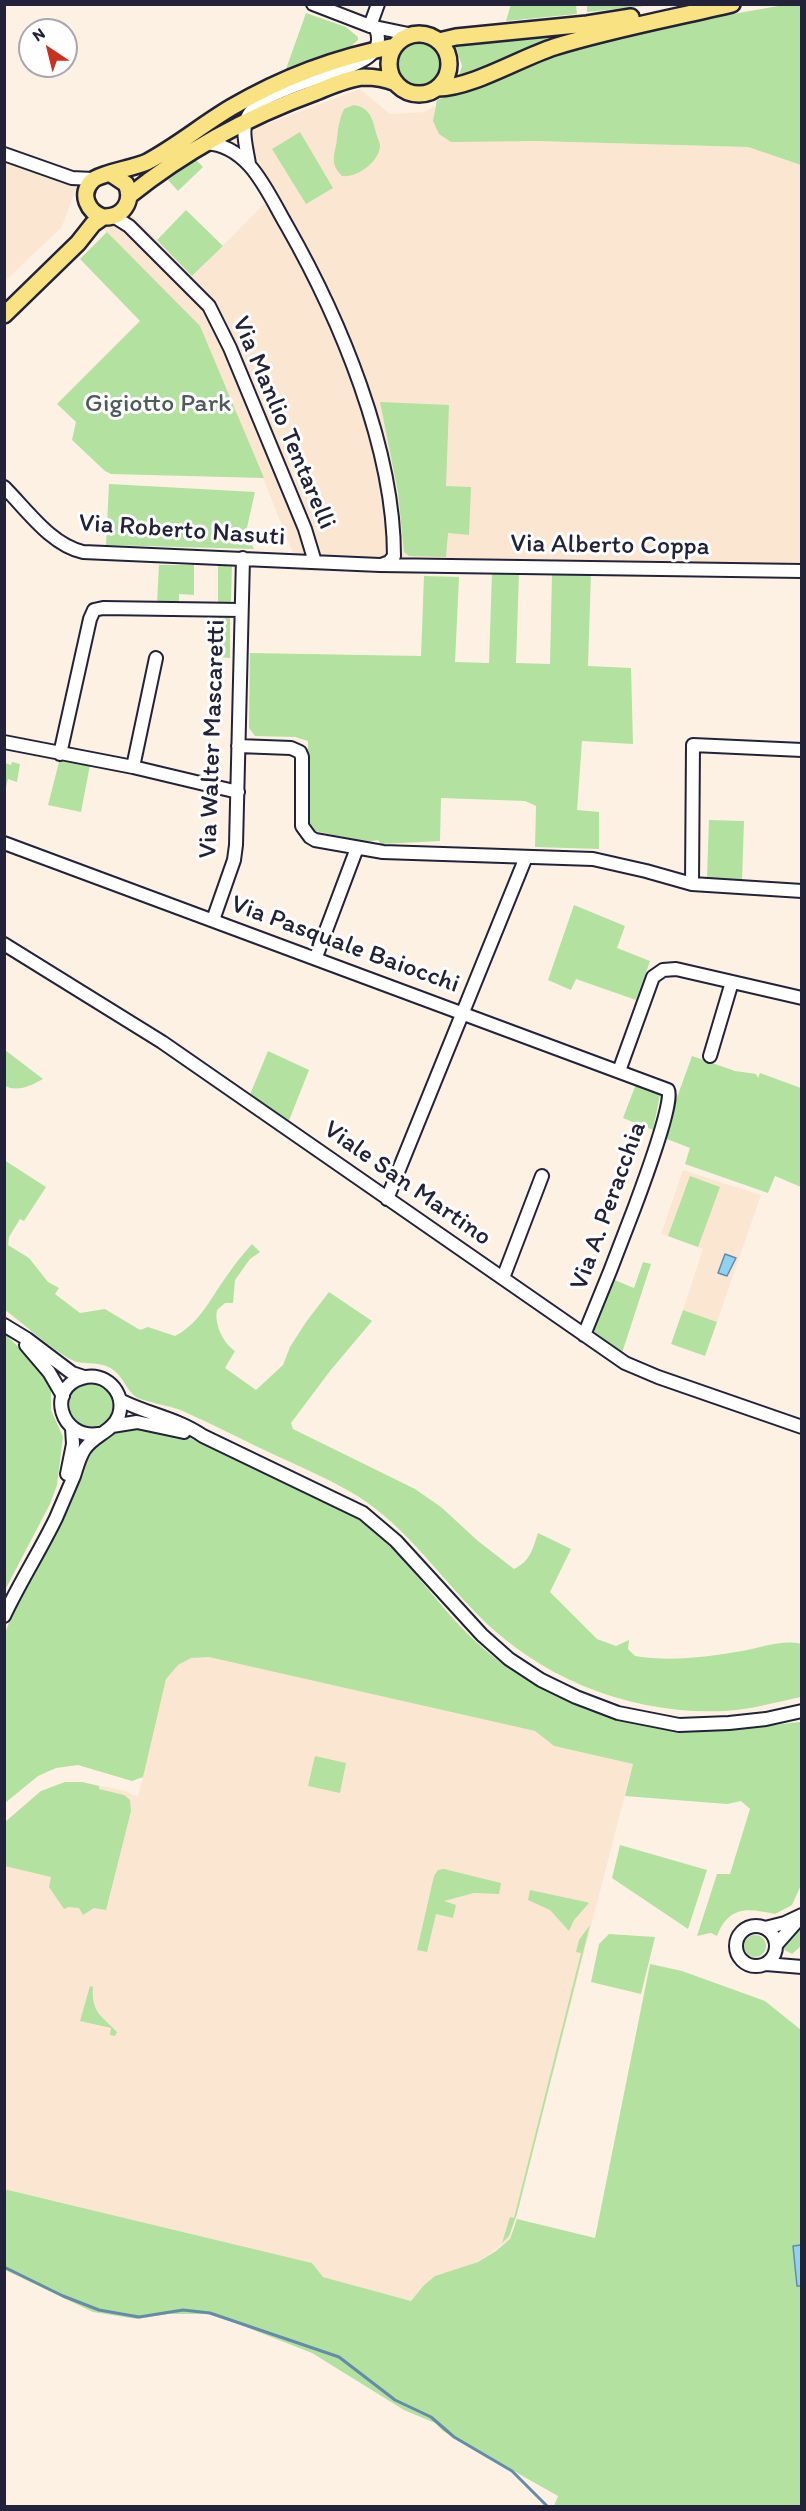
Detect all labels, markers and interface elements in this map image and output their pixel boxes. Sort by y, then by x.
north arrow [18,18,78,78]
text: N [29,24,48,45]
street label: Via Manlio Tentarelli [224,312,342,534]
park label: Gigiotto Park [85,388,231,420]
street label: Via Roberto Nasuti [78,508,286,554]
street label: Via Alberto Coppa [510,529,710,563]
street label: Via Walter Mascaretti [193,619,233,859]
street label: Via Pasquale Baiocchi [226,889,464,1001]
street label: Viale San Martino [317,1114,497,1254]
street label: Via A. Peracchia [564,1117,654,1295]

